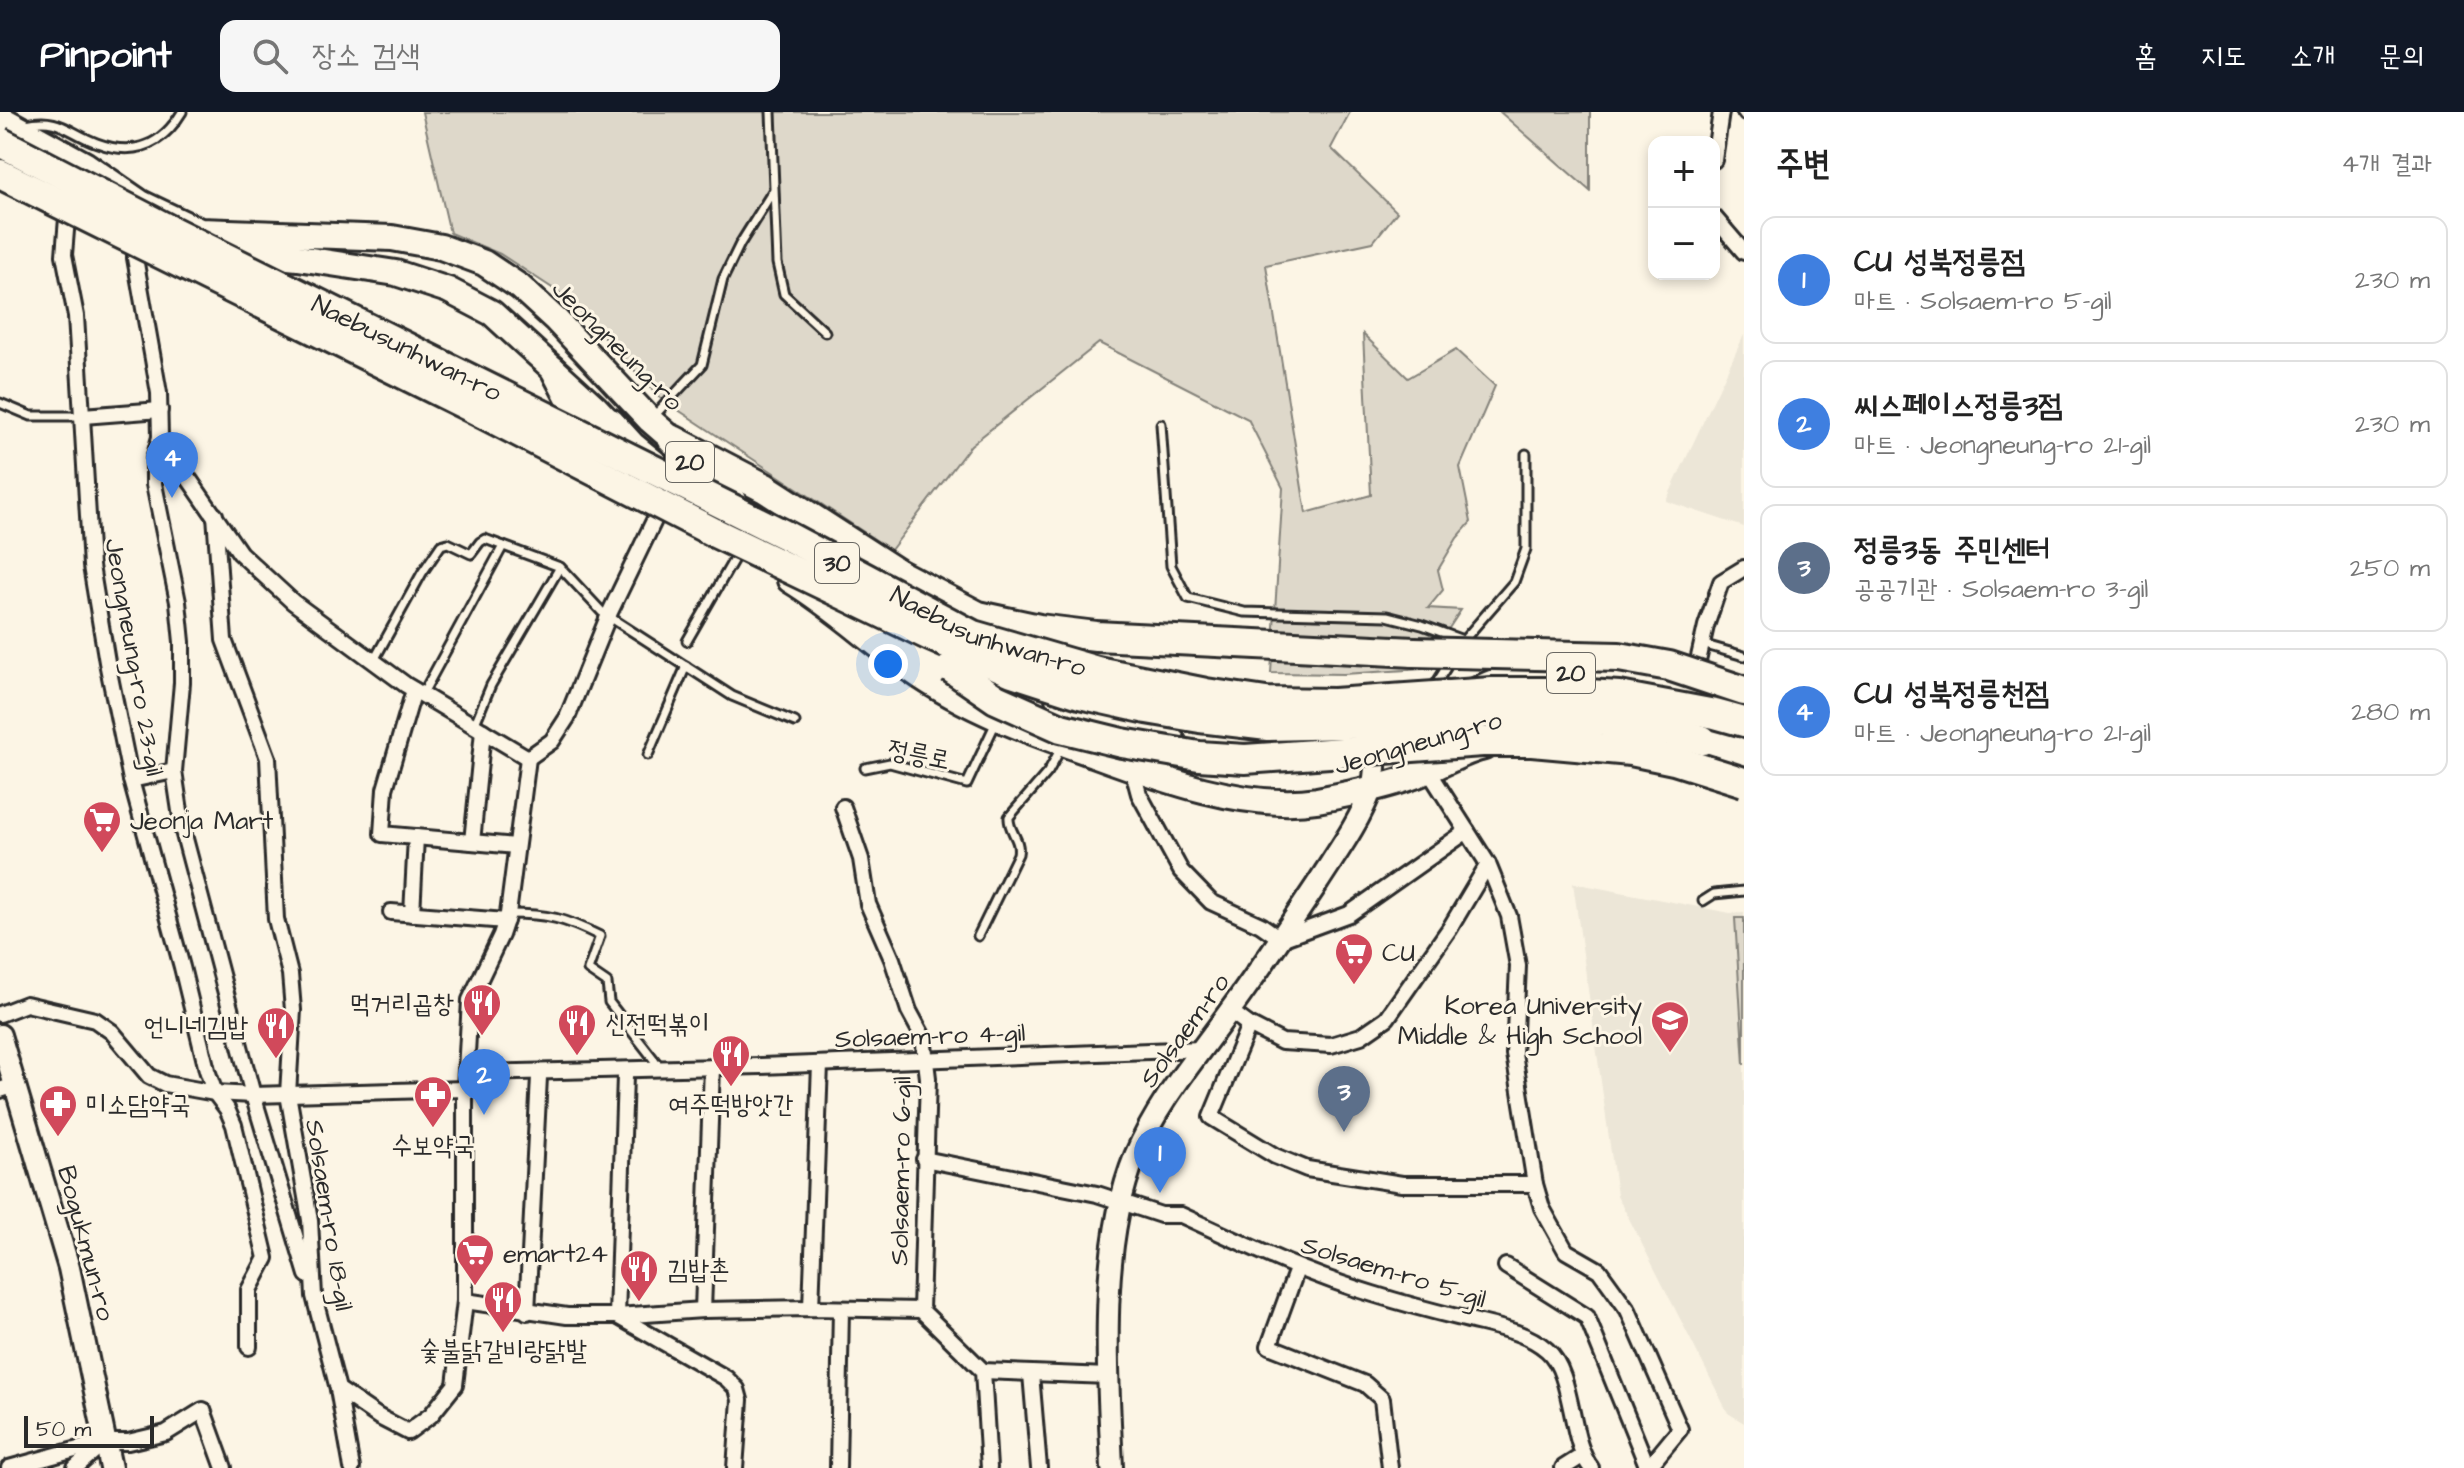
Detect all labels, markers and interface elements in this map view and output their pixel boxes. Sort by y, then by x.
search box [220,20,780,92]
text: Pinpoint [40,30,172,82]
icon: search [248,34,292,78]
text: 장소 검색 [312,35,420,77]
text: 홈 [2134,37,2157,76]
text: 지도 [2201,37,2246,76]
text: 소개 [2290,37,2335,76]
text: 문의 [2379,37,2424,76]
map controls [1648,136,1720,280]
button: + [1648,136,1720,208]
text: 주변 [1776,140,1831,188]
text: 4개 결과 [2341,146,2432,182]
button: − [1648,208,1720,280]
text: CU 성북정릉점 [1854,241,2025,283]
text: 1 [1802,262,1806,298]
text: 230 m [2355,262,2430,298]
street label: Jeongneung-ro [542,272,691,421]
text: 마트 · Solsaem-ro 5-gil [1854,283,2112,319]
street label: Naebusunhwan-ro [305,286,508,411]
text: 씨스페이스정릉3점 [1854,385,2062,427]
text: 2 [1797,406,1811,442]
text: 230 m [2355,406,2430,442]
text: 마트 · Jeongneung-ro 21-gil [1854,427,2151,463]
pin: 4 [146,432,198,498]
road number: 20 [666,442,714,482]
text: 정릉3동 주민센터 [1854,529,2050,571]
street label: Jeongneung-ro 23-gil [93,536,173,779]
road number: 30 [815,543,859,583]
text: 3 [1797,550,1811,586]
text: 250 m [2350,550,2430,586]
text: 공공기관 · Solsaem-ro 3-gil [1854,571,2148,607]
street label: Naebusunhwan-ro [884,577,1091,686]
your location [868,644,908,684]
road number: 20 [1547,653,1595,693]
text: CU 성북정릉천점 [1854,673,2049,715]
text: 4 [1795,694,1813,730]
text: 280 m [2351,694,2430,730]
street label: Jeongneung-ro [1330,702,1507,786]
text: 마트 · Jeongneung-ro 21-gil [1854,715,2151,751]
street label: 정릉로 [885,731,953,779]
supermarket icon: Jeonja Mart [81,799,123,854]
place label: Jeonja Mart [130,803,274,839]
supermarket icon: CU [1333,931,1375,986]
place label: CU [1382,935,1415,971]
street label: Solsaem-ro [1131,966,1239,1095]
restaurant icon: 먹거리곱창 [461,982,503,1037]
place label: 먹거리곱창 [349,986,454,1022]
place label: Korea University Middle & High School [1398,988,1642,1056]
school or university icon: Korea University Middle & High School [1649,999,1691,1054]
restaurant icon: 신전떡볶이 [556,1002,598,1057]
restaurant icon: 언니네김밥 [255,1005,297,1060]
place label: 신전떡볶이 [605,1006,710,1042]
place label: 언니네김밥 [143,1009,248,1045]
street label: Solsaem-ro 4-gil [834,1015,1026,1059]
restaurant icon: 여주떡방앗간 [710,1033,752,1088]
pin: 2 [458,1049,510,1115]
pin: 3 [1318,1066,1370,1132]
pharmacy icon: 수보약국 [412,1074,454,1129]
street label: Solsaem-ro 6-gil [881,1076,923,1266]
pharmacy icon: 미소담약국 [37,1083,79,1138]
place label: 미소담약국 [86,1087,191,1123]
place label: 여주떡방앗간 [668,1087,794,1123]
street label: Solsaem-ro 18-gil [294,1117,362,1314]
pin: 1 [1134,1127,1186,1193]
place label: 수보약국 [391,1128,475,1164]
street label: Bogukmun-ro [46,1162,124,1326]
street label: Solsaem-ro 5-gil [1296,1227,1490,1319]
supermarket icon: emart24 [454,1232,496,1287]
place label: emart24 [503,1236,608,1272]
restaurant icon: 김밥촌 [618,1248,660,1303]
place label: 김밥촌 [667,1252,730,1288]
restaurant icon: 숯불닭갈비랑닭발 [482,1279,524,1334]
place label: 숯불닭갈비랑닭발 [419,1333,587,1369]
scale bar [24,1412,154,1448]
text: 50 m [36,1414,91,1445]

